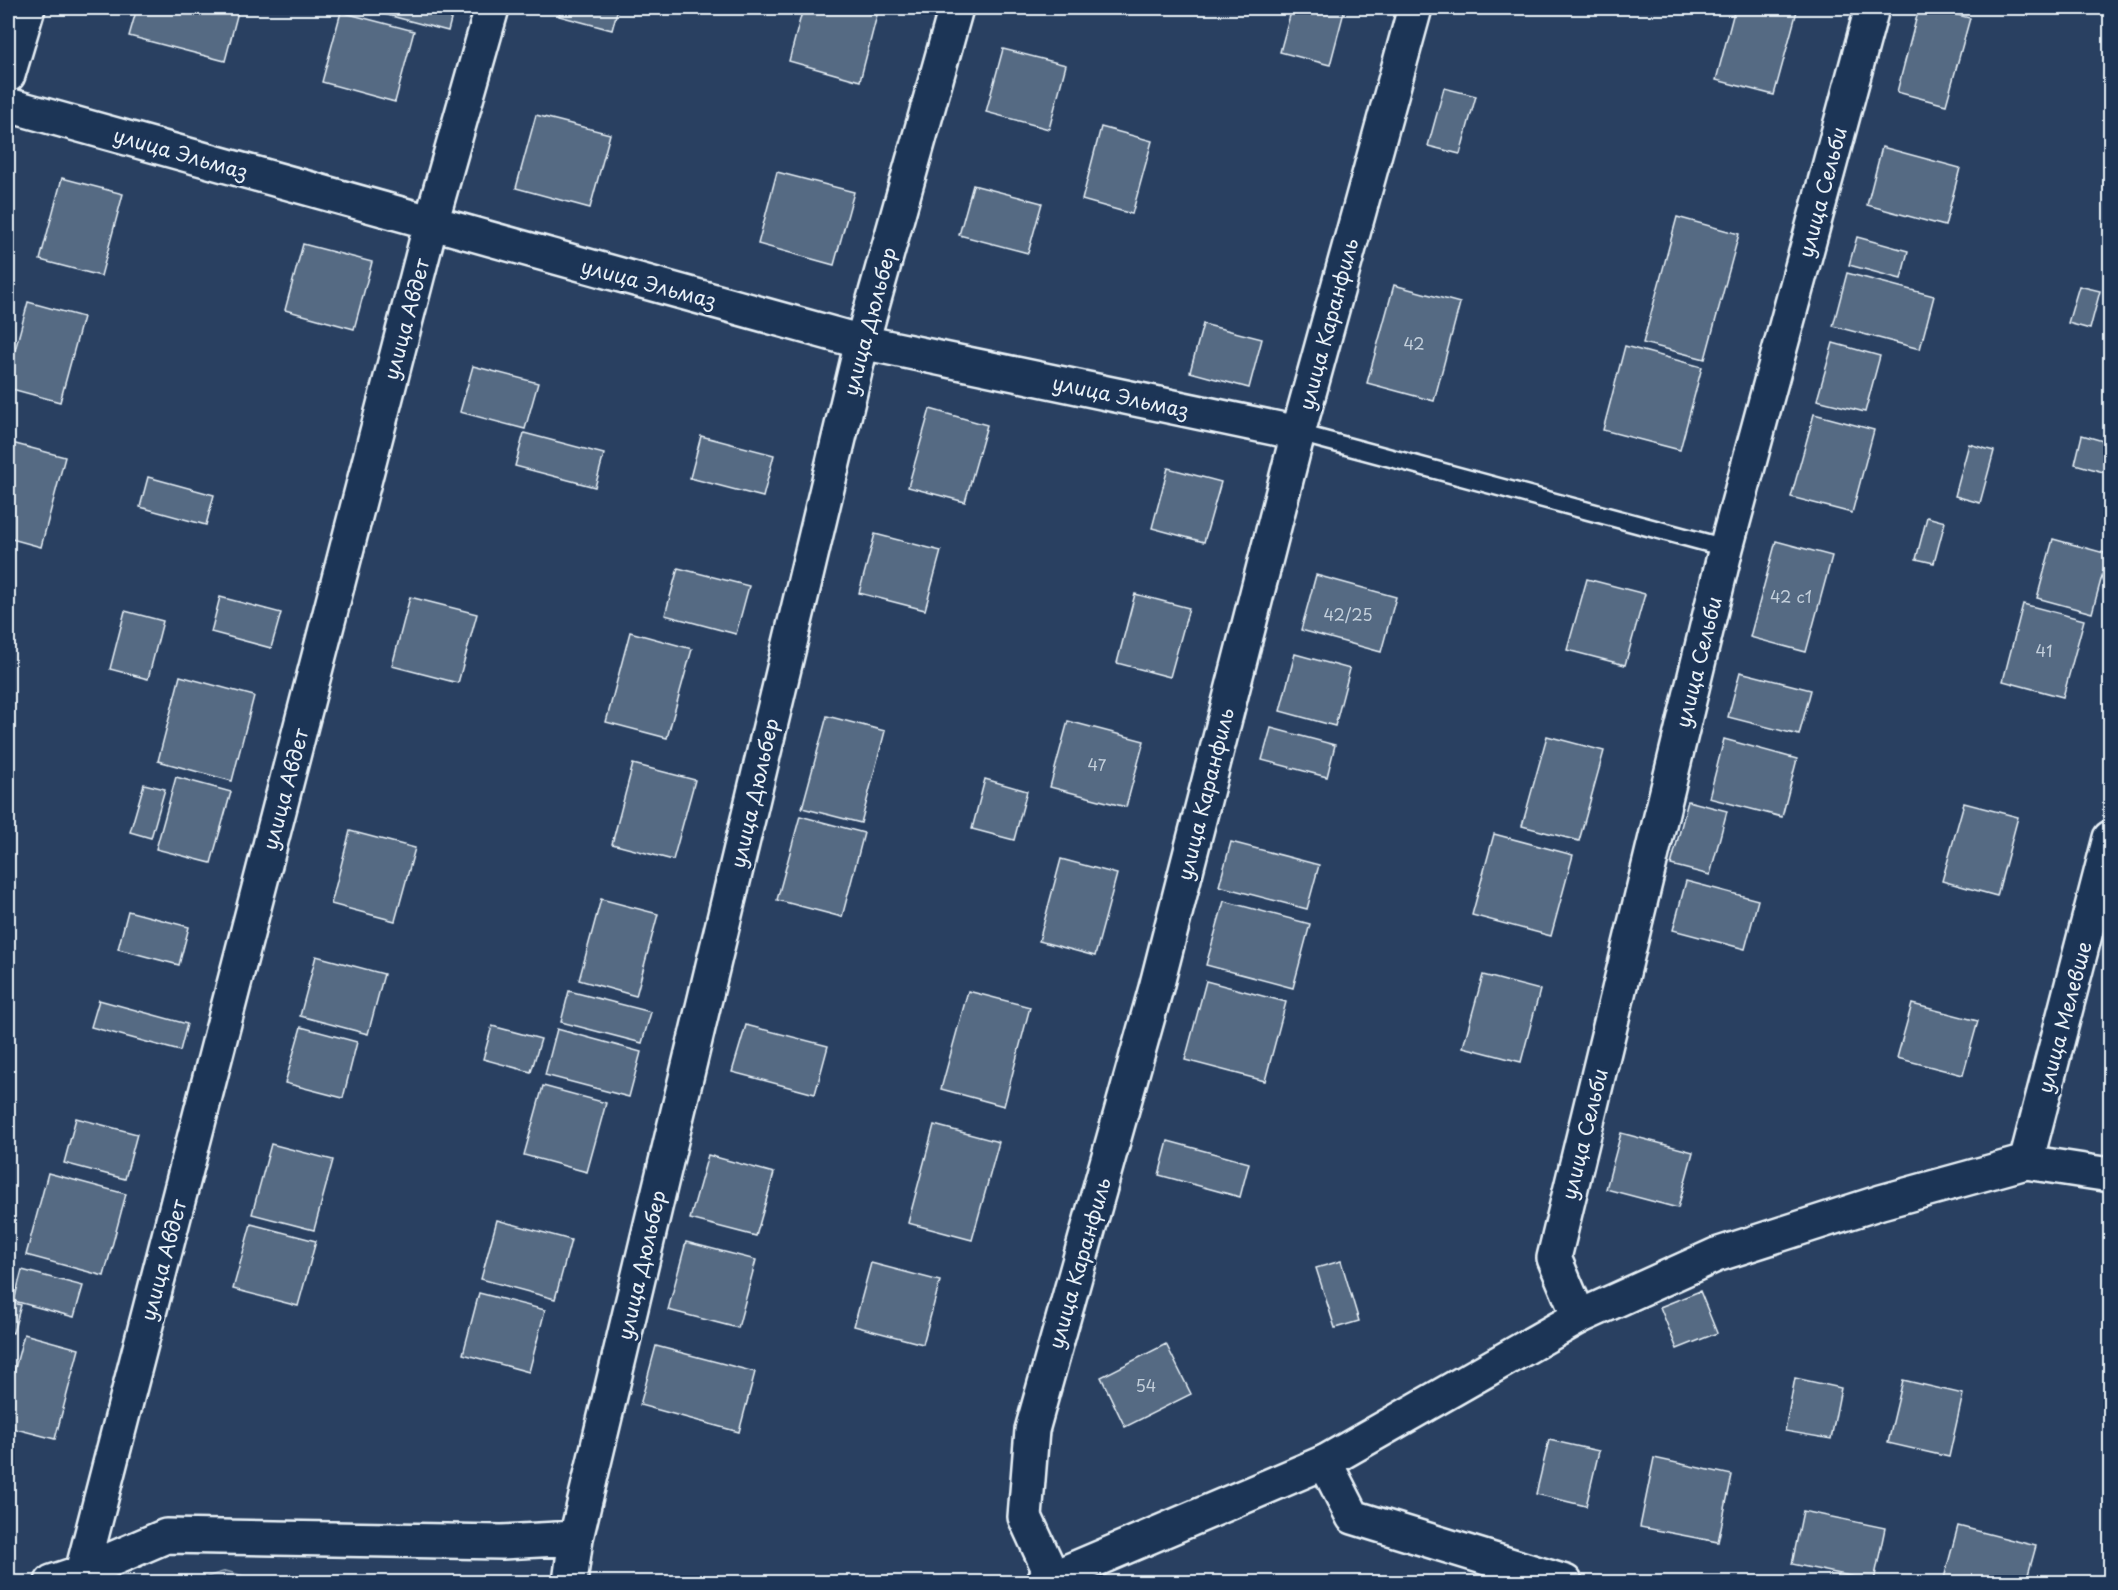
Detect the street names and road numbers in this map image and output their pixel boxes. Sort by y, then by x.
street label: улица Эльмаз [110,119,252,187]
street label: улица Сельби [1790,123,1854,261]
street label: улица Каранфиль [1291,235,1365,413]
street label: улица Дюльбер [835,243,903,399]
street label: улица Эльмаз [578,251,720,315]
street label: улица Авдет [375,255,437,383]
street label: улица Эльмаз [1050,367,1192,425]
street label: улица Сельби [1667,593,1729,731]
street label: улица Каранфиль [1169,704,1241,884]
street label: улица Дюльбер [722,715,786,871]
street label: улица Авдет [254,725,316,853]
street label: улица Мелевше [2029,938,2099,1096]
street label: улица Сельби [1553,1065,1615,1203]
street label: улица Каранфиль [1040,1174,1118,1352]
street label: улица Дюльбер [609,1187,673,1343]
street label: улица Авдет [132,1196,194,1324]

